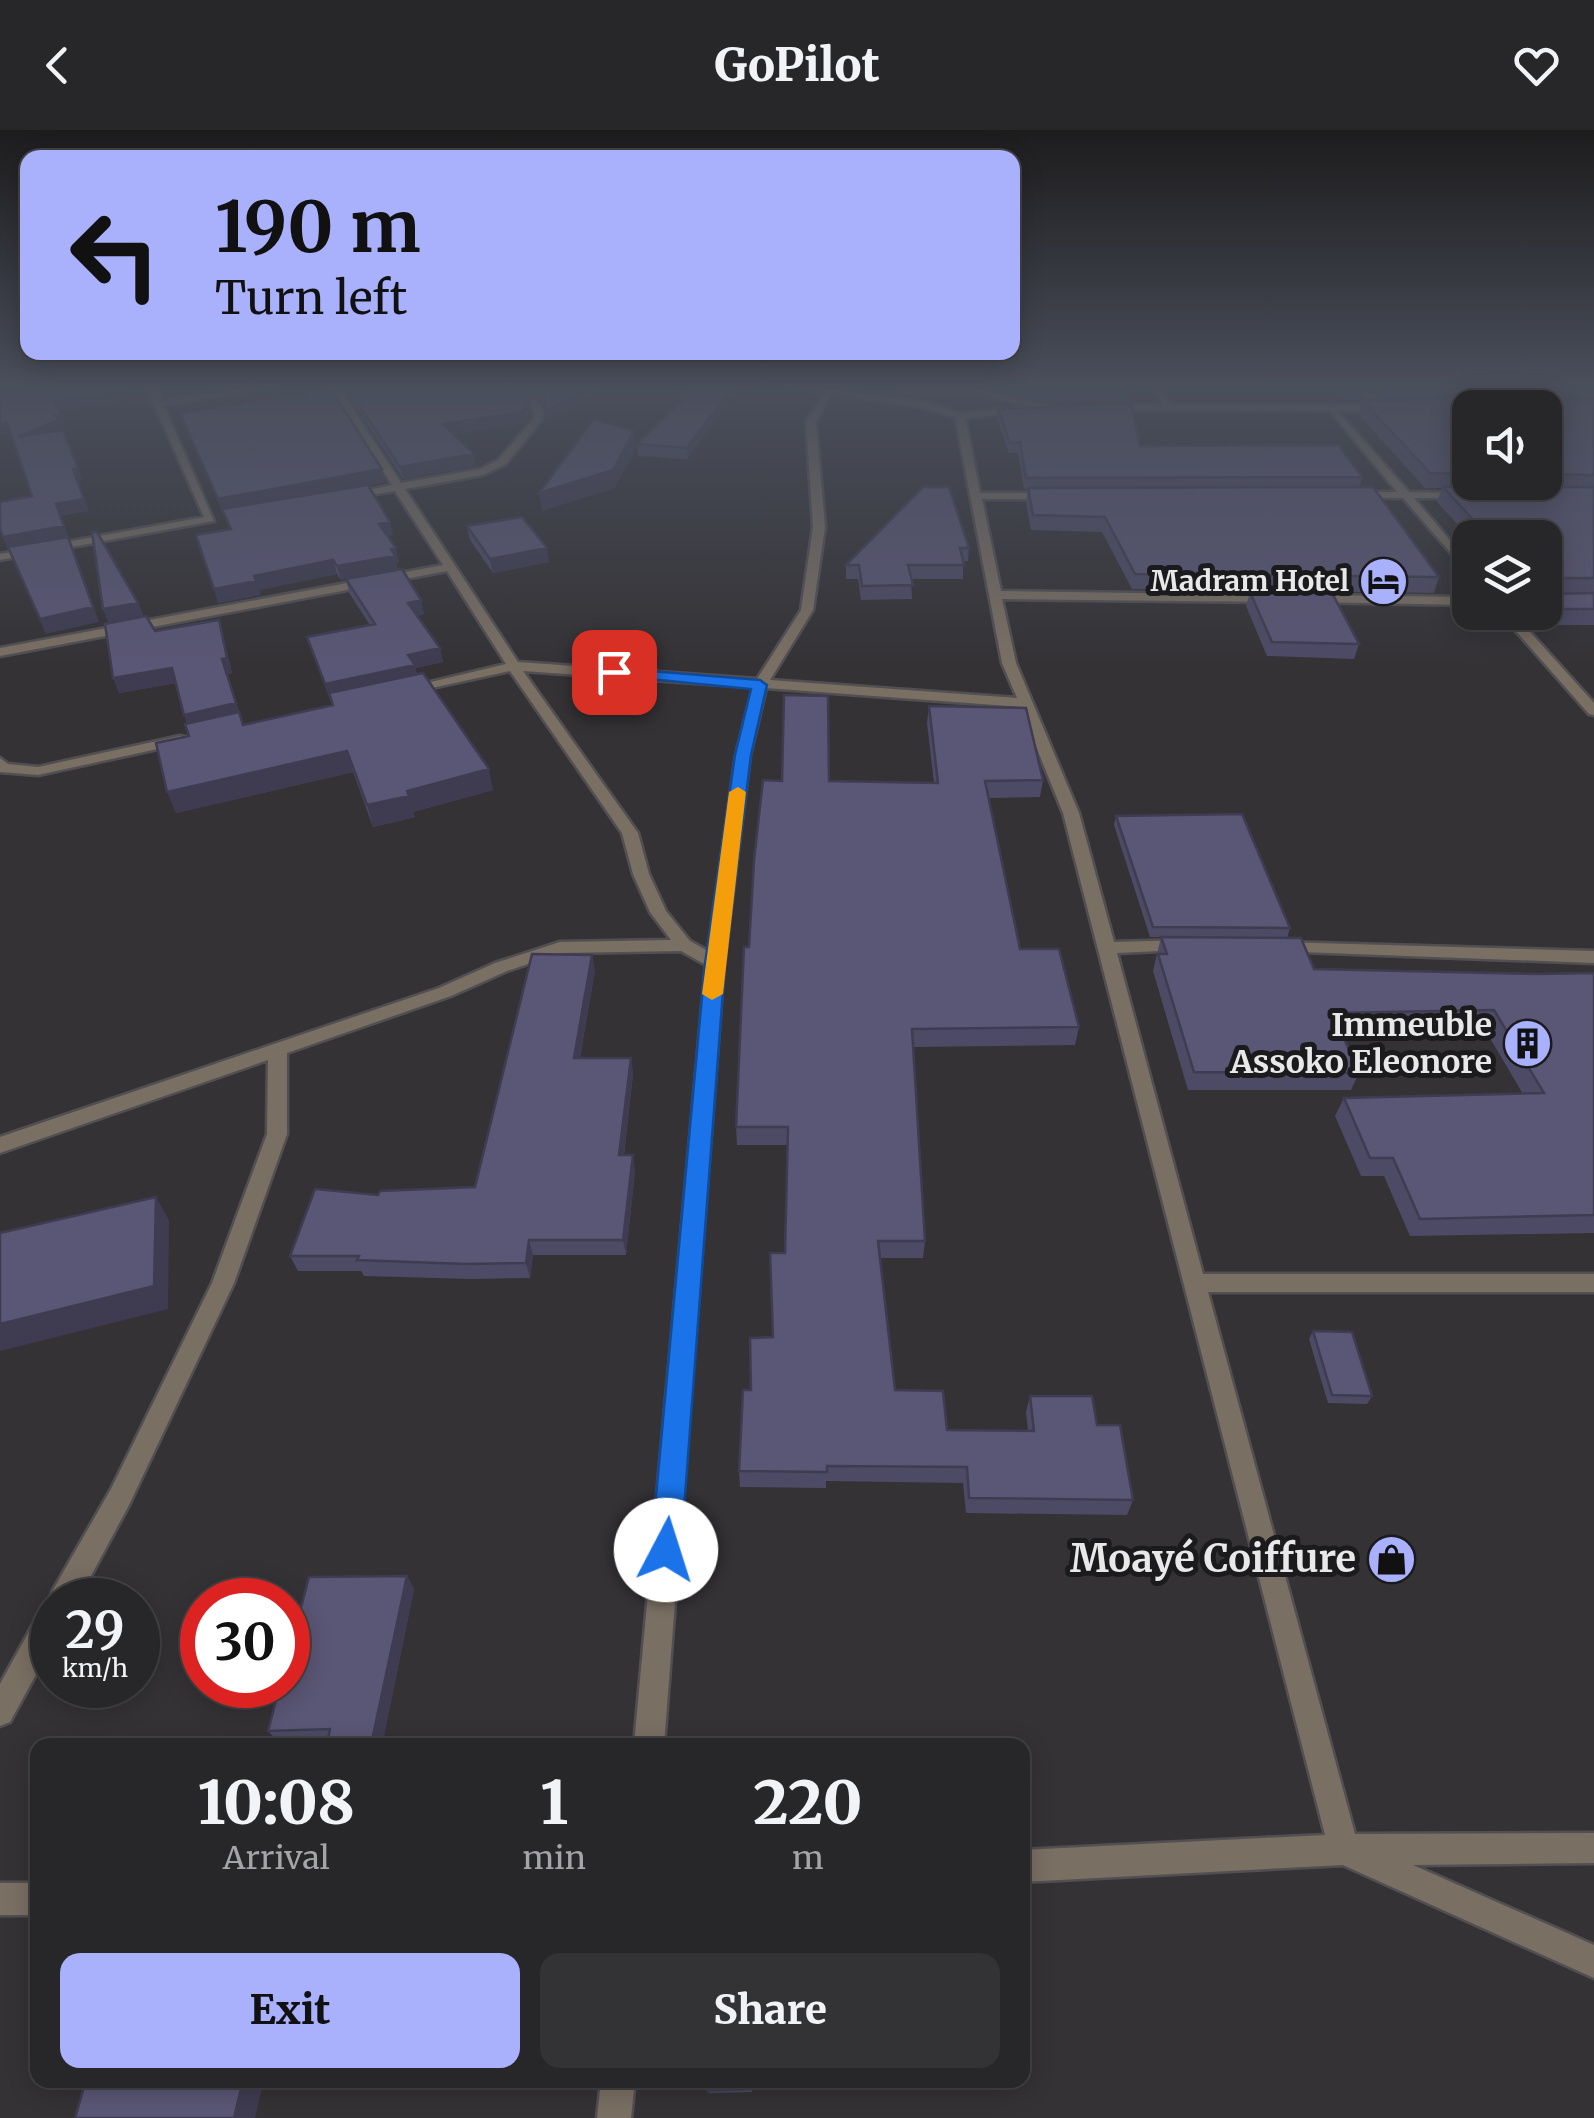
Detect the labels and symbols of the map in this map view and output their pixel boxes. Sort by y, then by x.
hotel icon: Madram Hotel [1358,555,1410,607]
place label: Madram Hotel [1150,563,1349,599]
pin [572,630,657,715]
place label: Immeuble Assoko Eleonore [1229,1005,1492,1082]
building icon: Immeuble Assoko Eleonore [1501,1017,1553,1069]
position arrow [614,1498,718,1602]
shop icon: Moayé Coiffure [1365,1533,1417,1585]
place label: Moayé Coiffure [1070,1535,1356,1582]
speed limit sign: 30 [180,1578,310,1708]

